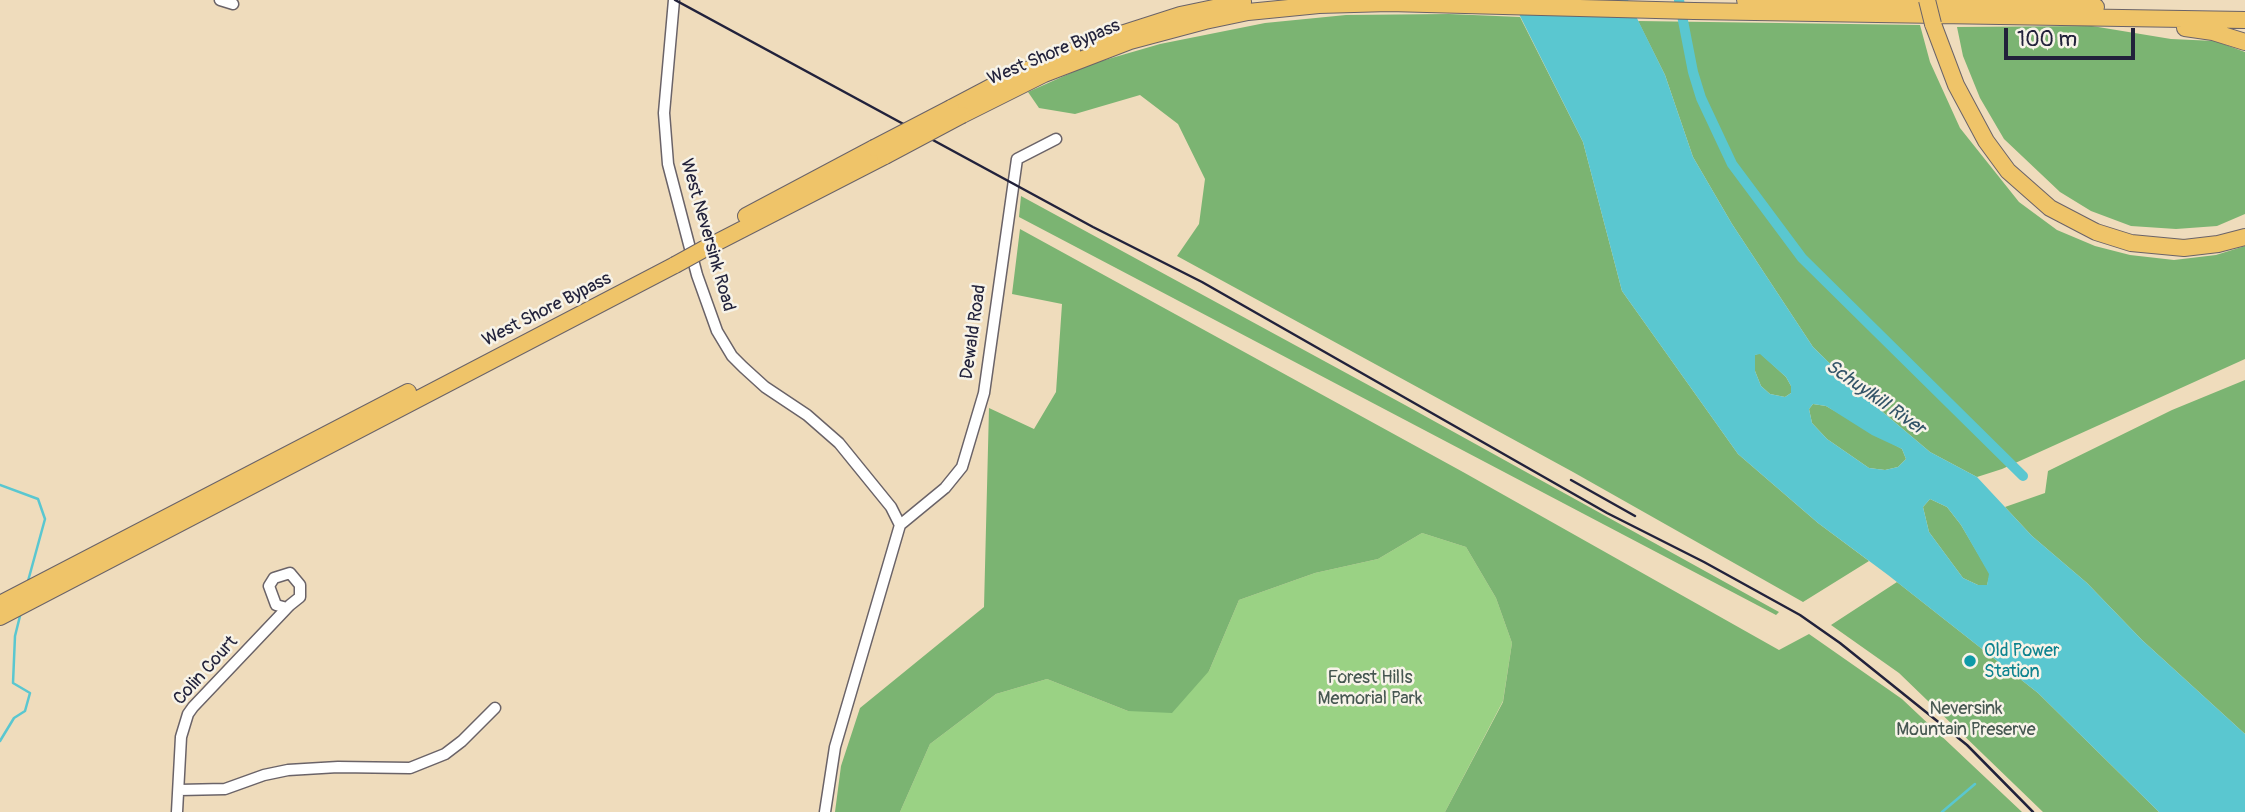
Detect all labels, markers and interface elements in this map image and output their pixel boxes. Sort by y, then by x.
scale bar [2007,14,2138,58]
street label: West Shore Bypass [985,15,1123,91]
text: 100 m [2017,26,2077,53]
street label: West Neversink Road [675,156,739,314]
street label: West Shore Bypass [479,268,615,352]
street label: Dewald Road [957,283,991,381]
water label: Schuylkill River [1821,355,1929,441]
street label: Colin Court [169,632,243,710]
place label: Old Power Station [1984,640,2059,682]
marker: Old Power Station [1962,653,1978,669]
park label: Forest Hills Memorial Park [1317,667,1423,710]
park label: Neversink Mountain Preserve [1896,698,2036,740]

